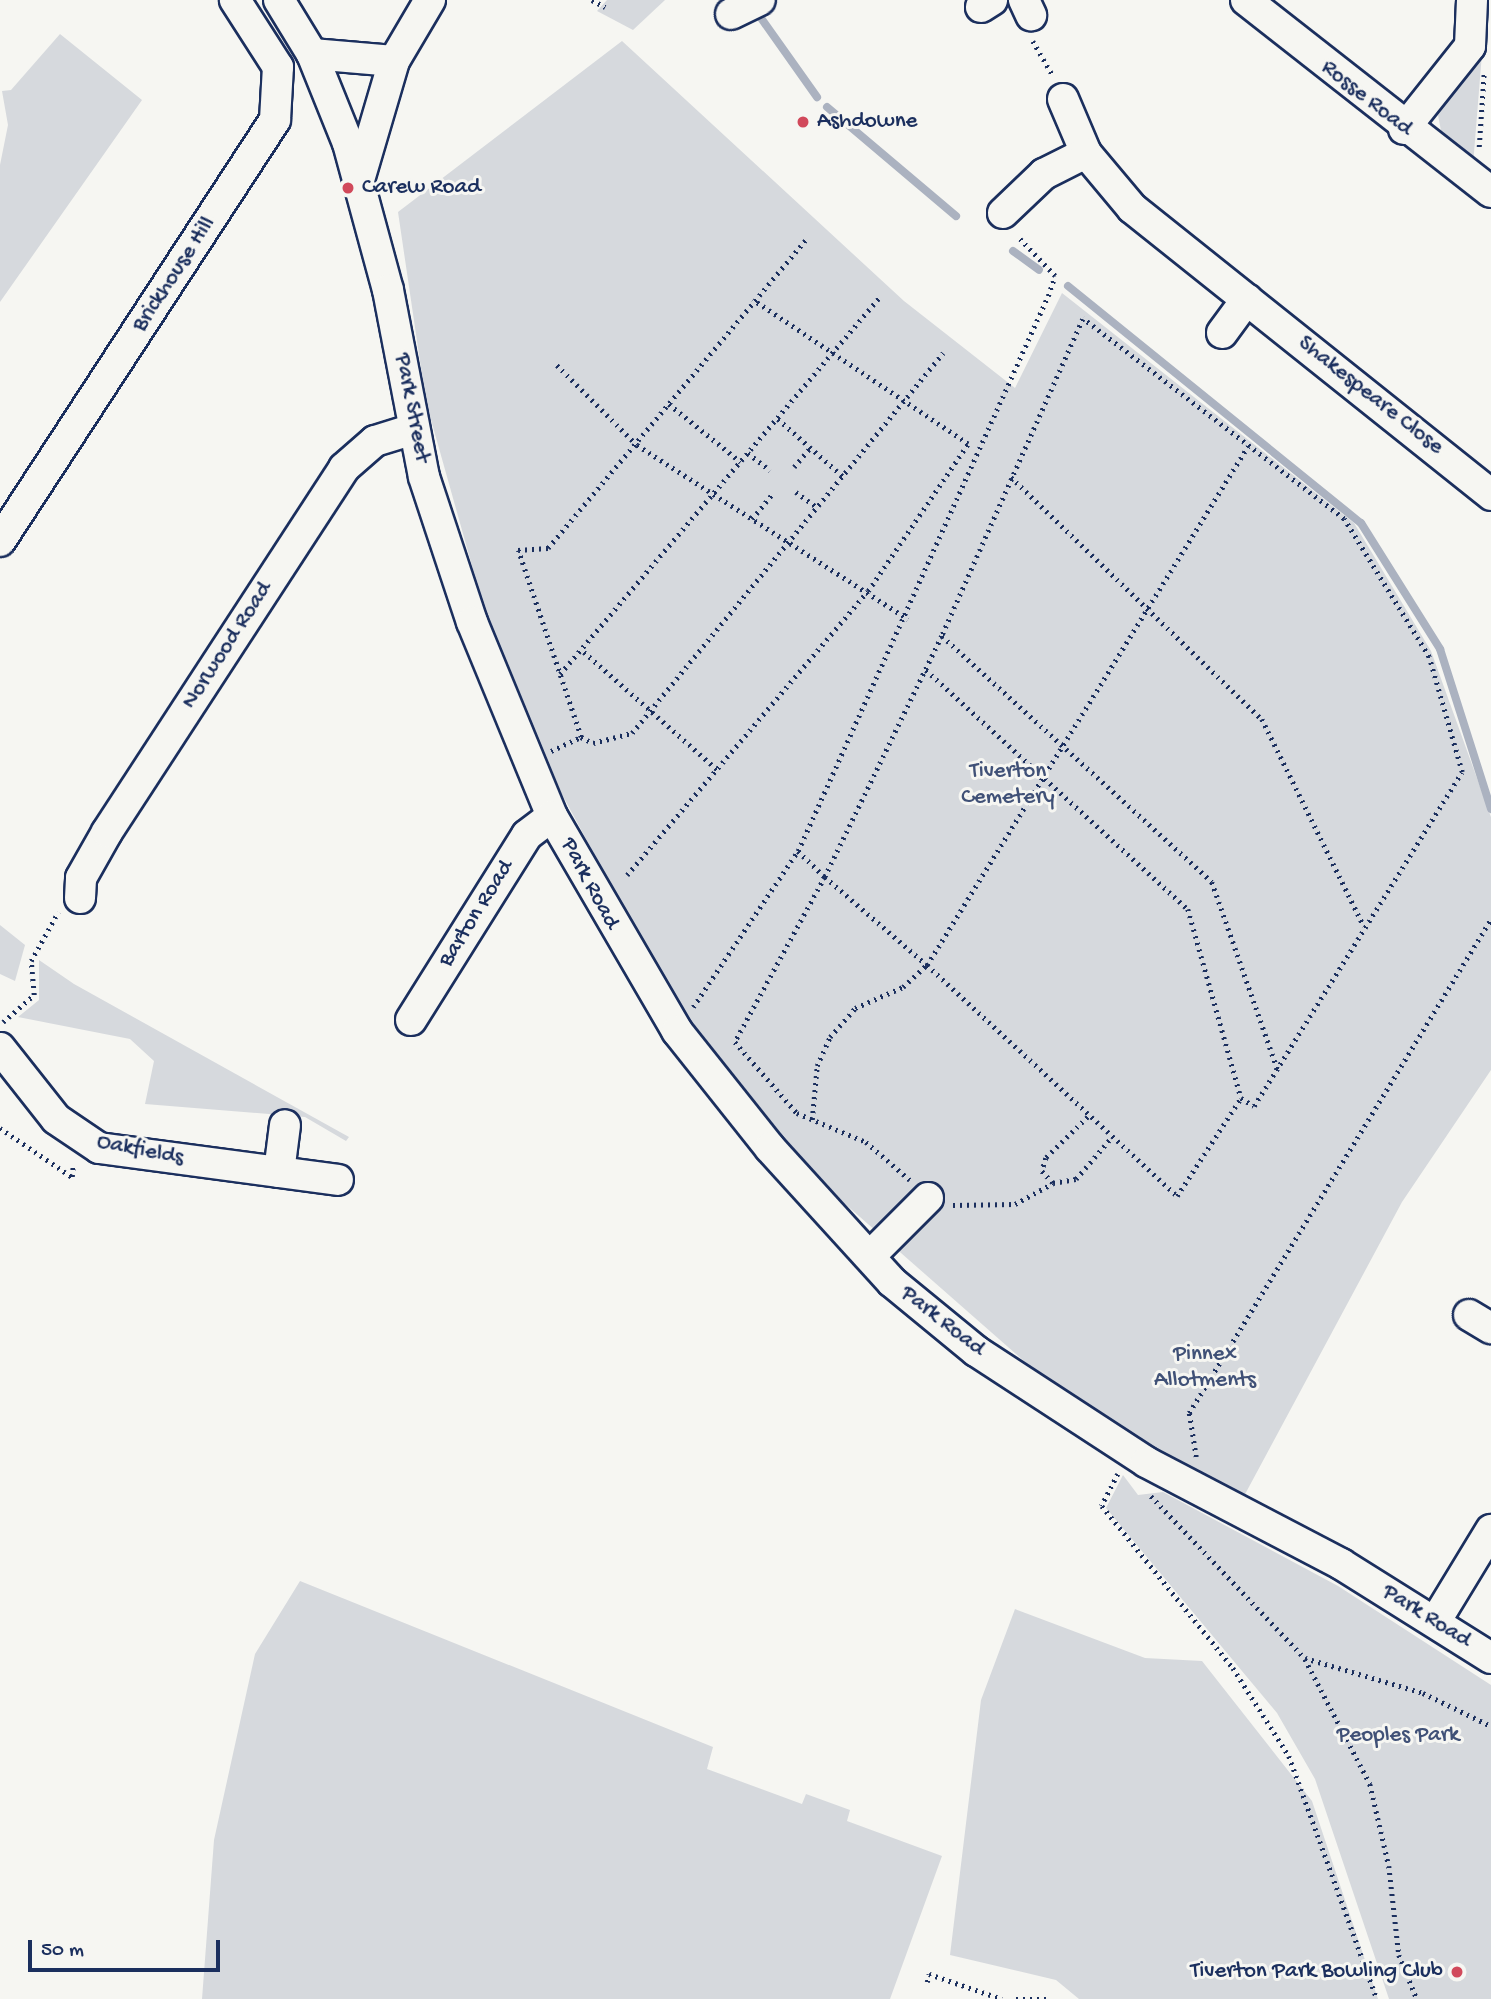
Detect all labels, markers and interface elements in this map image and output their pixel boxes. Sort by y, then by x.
street label: Rosse Road [1315,55,1417,143]
place label: Ashdowne [817,108,917,136]
marker: Ashdowne [795,114,811,130]
place label: Carew Road [362,174,481,202]
marker: Carew Road [340,180,356,196]
street label: Brickhouse Hill [127,212,223,338]
street label: Shakespeare Close [1292,330,1448,462]
street label: Park Street [387,351,435,465]
street label: Norwood Road [177,577,279,715]
park label: Tiverton Cemetery [961,758,1055,812]
street label: Park Road [553,834,625,934]
street label: Barton Road [433,856,521,972]
street label: Oakfields [94,1129,186,1173]
street label: Park Road [894,1280,990,1364]
park label: Pinnex Allotments [1154,1341,1256,1395]
street label: Park Road [1376,1579,1476,1655]
park label: Peoples Park [1337,1722,1459,1750]
scale bar [32,1926,224,1970]
text: 50 m [41,1939,84,1964]
place label: Tiverton Park Bowling Club [1191,1958,1443,1986]
marker: Tiverton Park Bowling Club [1449,1964,1465,1980]

